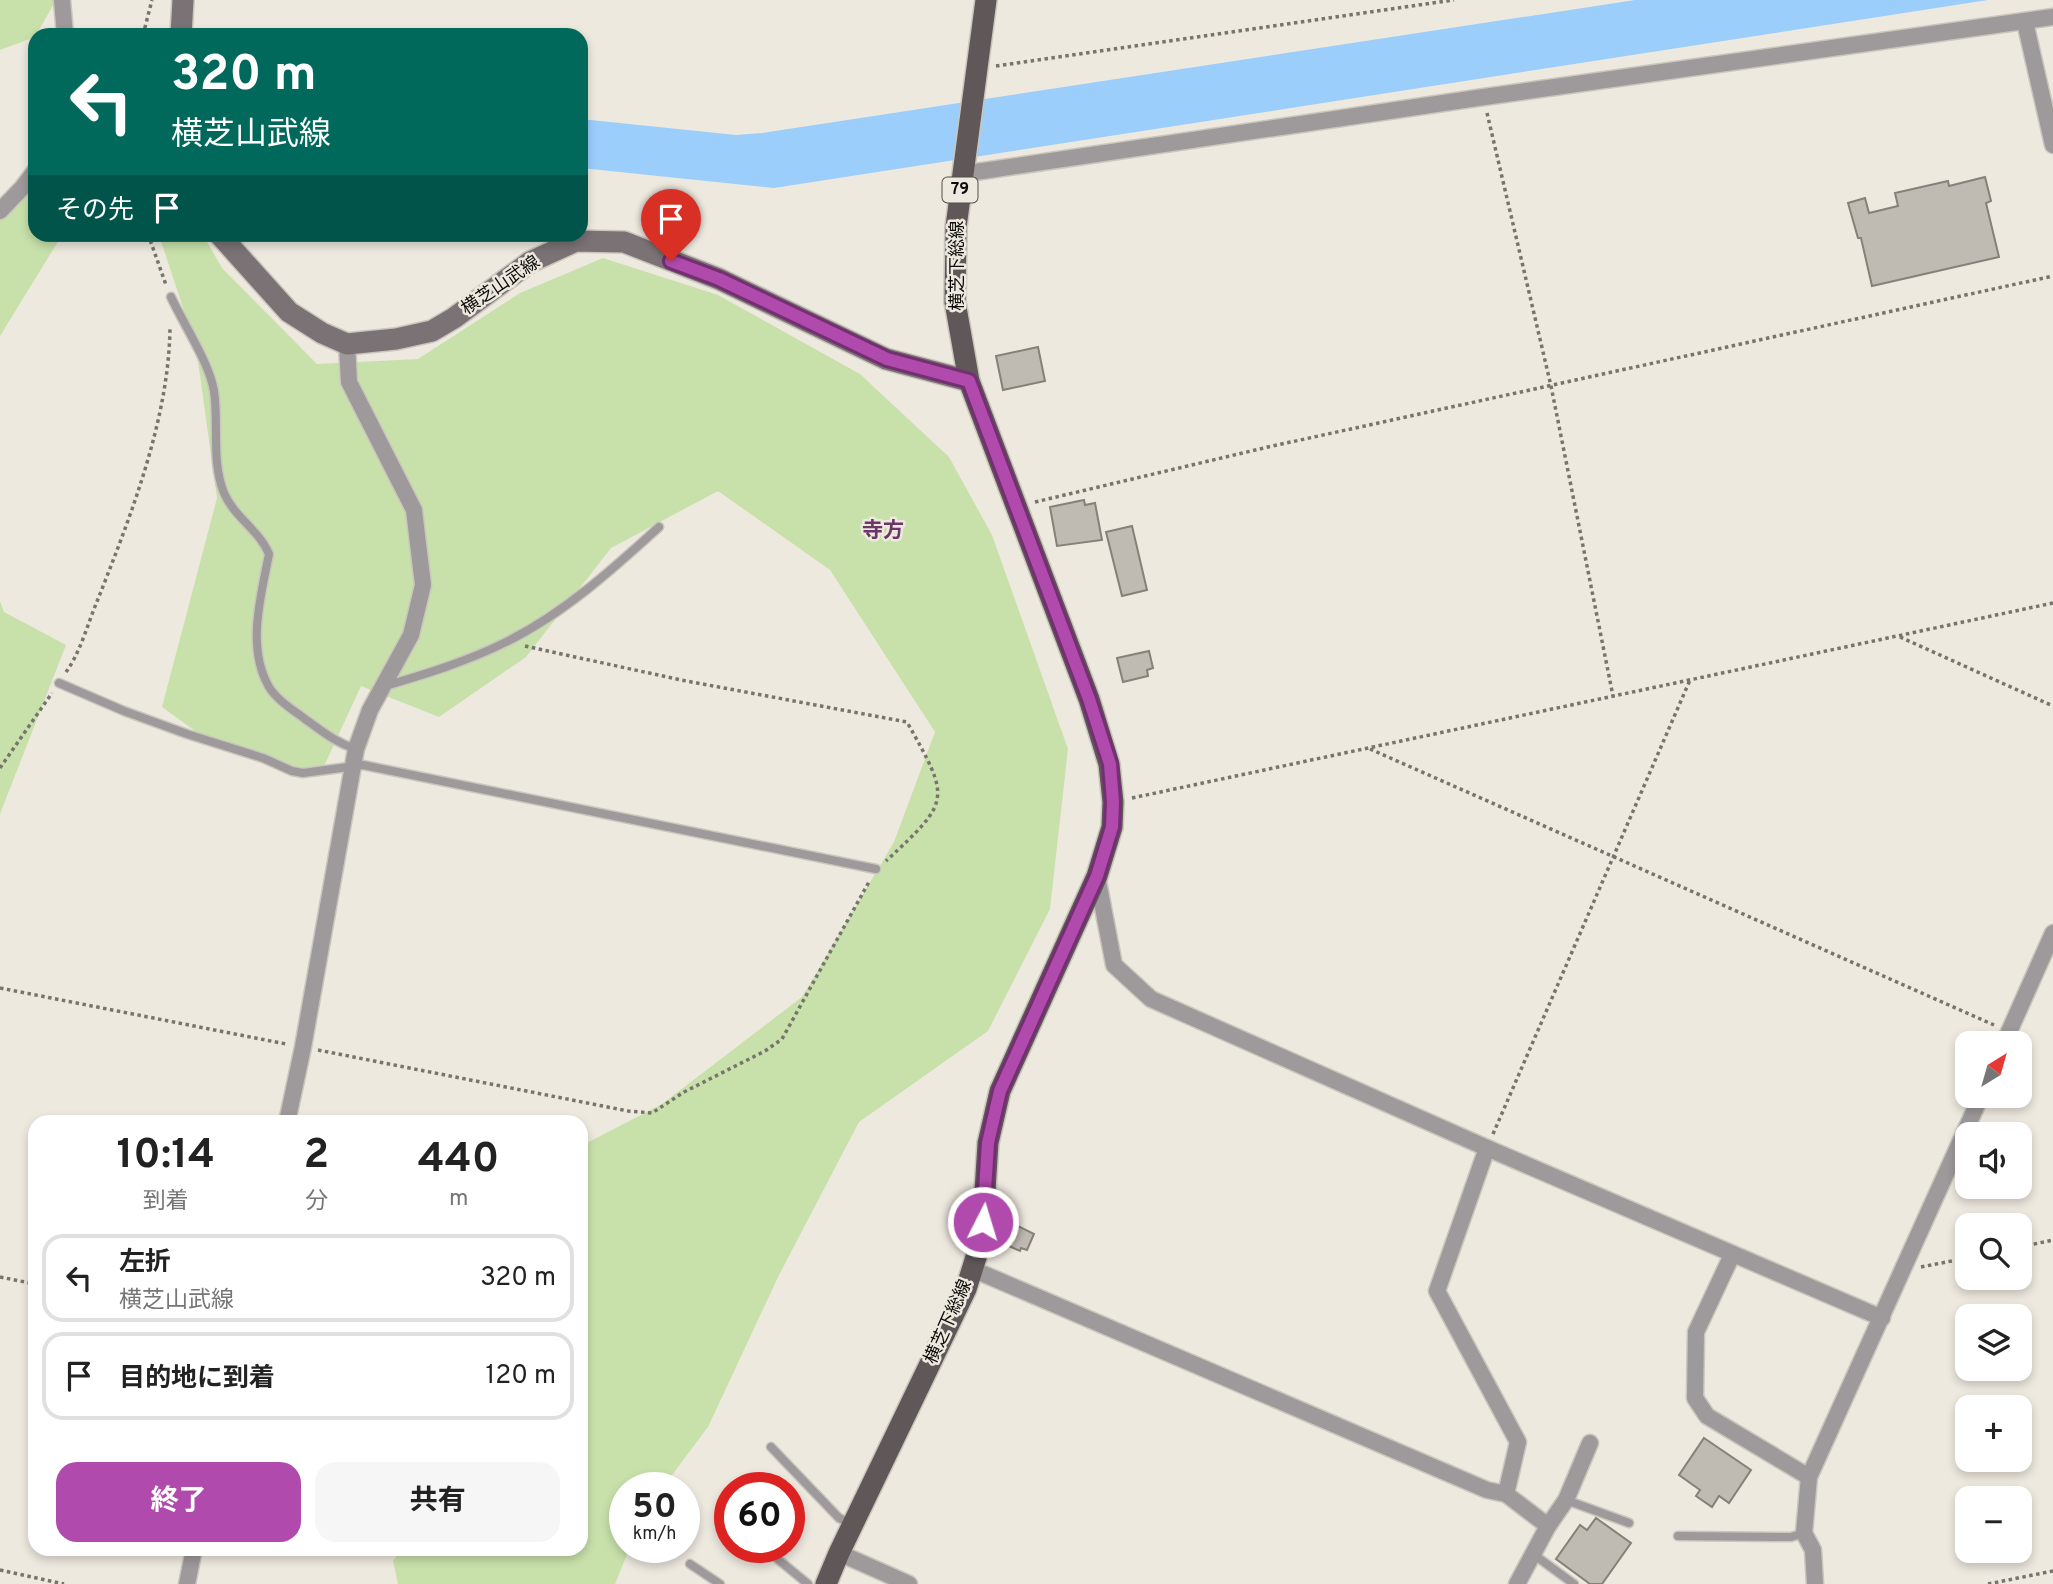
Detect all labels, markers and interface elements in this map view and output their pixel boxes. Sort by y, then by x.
text: 320 m [171,46,317,108]
icon: left [56,56,147,147]
text: 横芝山武線 [171,116,331,156]
road number: 79 [942,178,978,202]
icon: arrive [148,189,186,227]
pin [641,189,701,261]
text: その先 [56,195,134,228]
icon: arrive [652,200,690,238]
street label: 横芝下総線 [947,221,970,311]
street label: 横芝山武線 [457,251,545,321]
district label: 寺方 [862,518,904,545]
north arrow [1955,1031,2032,1108]
map controls [1955,1031,2032,1563]
button: sound [1955,1122,2032,1199]
text: 10:14 [117,1130,215,1183]
text: 2 [304,1130,329,1183]
text: 440 [418,1134,499,1187]
text: m [449,1185,468,1214]
position arrow [946,1185,1020,1259]
text: 到着 [143,1188,189,1217]
text: 分 [305,1188,328,1217]
button: search [1955,1213,2032,1290]
text: 左折 [119,1247,171,1280]
icon: left [60,1259,98,1297]
text: 320 m [480,1262,556,1295]
street label: 横芝下総線 [920,1276,978,1368]
text: 横芝山武線 [119,1287,234,1316]
button: layers [1955,1304,2032,1381]
icon: arrive [60,1357,98,1395]
text: 120 m [486,1360,556,1393]
text: 目的地に到着 [119,1363,275,1396]
button: + [1955,1395,2032,1472]
button: 終了 [56,1462,301,1542]
button: 共有 [315,1462,560,1542]
speed limit sign: 60 [714,1472,805,1563]
text: 50 [632,1486,677,1530]
button: − [1955,1486,2032,1563]
text: km/h [633,1523,676,1546]

